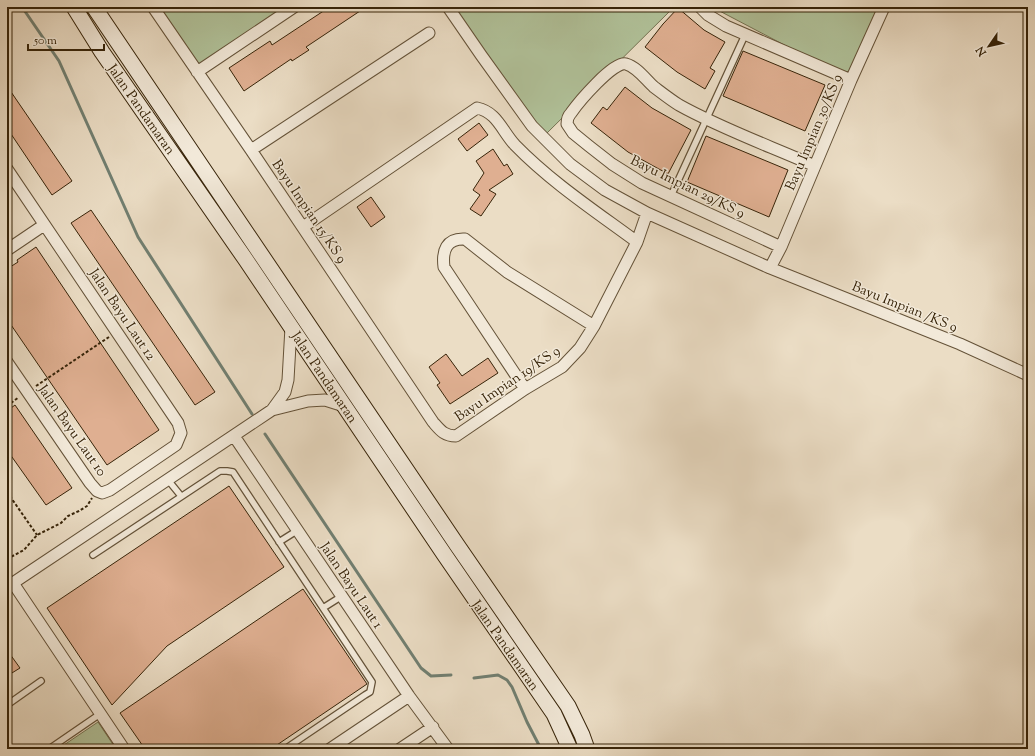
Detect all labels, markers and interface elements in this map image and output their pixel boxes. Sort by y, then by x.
scale bar [28,26,104,52]
north arrow [969,26,1009,66]
text: 50 m [33,32,57,50]
text: N [972,43,991,60]
street label: Jalan Pandamaran [101,60,179,160]
street label: Bayu Impian 30/KS 9 [781,71,848,194]
street label: Bayu Impian 29/KS 9 [626,151,748,224]
street label: Bayu Impian 15/KS 9 [266,156,351,268]
street label: Jalan Bayu Laut 12 [83,264,160,365]
street label: Bayu Impian /KS 9 [848,278,960,338]
street label: Jalan Pandamaran [285,328,361,428]
street label: Bayu Impian 19/KS 9 [451,342,565,427]
street label: Jalan Bayu Laut 10 [32,380,110,481]
street label: Jalan Bayu Laut 1 [313,538,387,634]
street label: Jalan Pandamaran [465,596,543,696]

